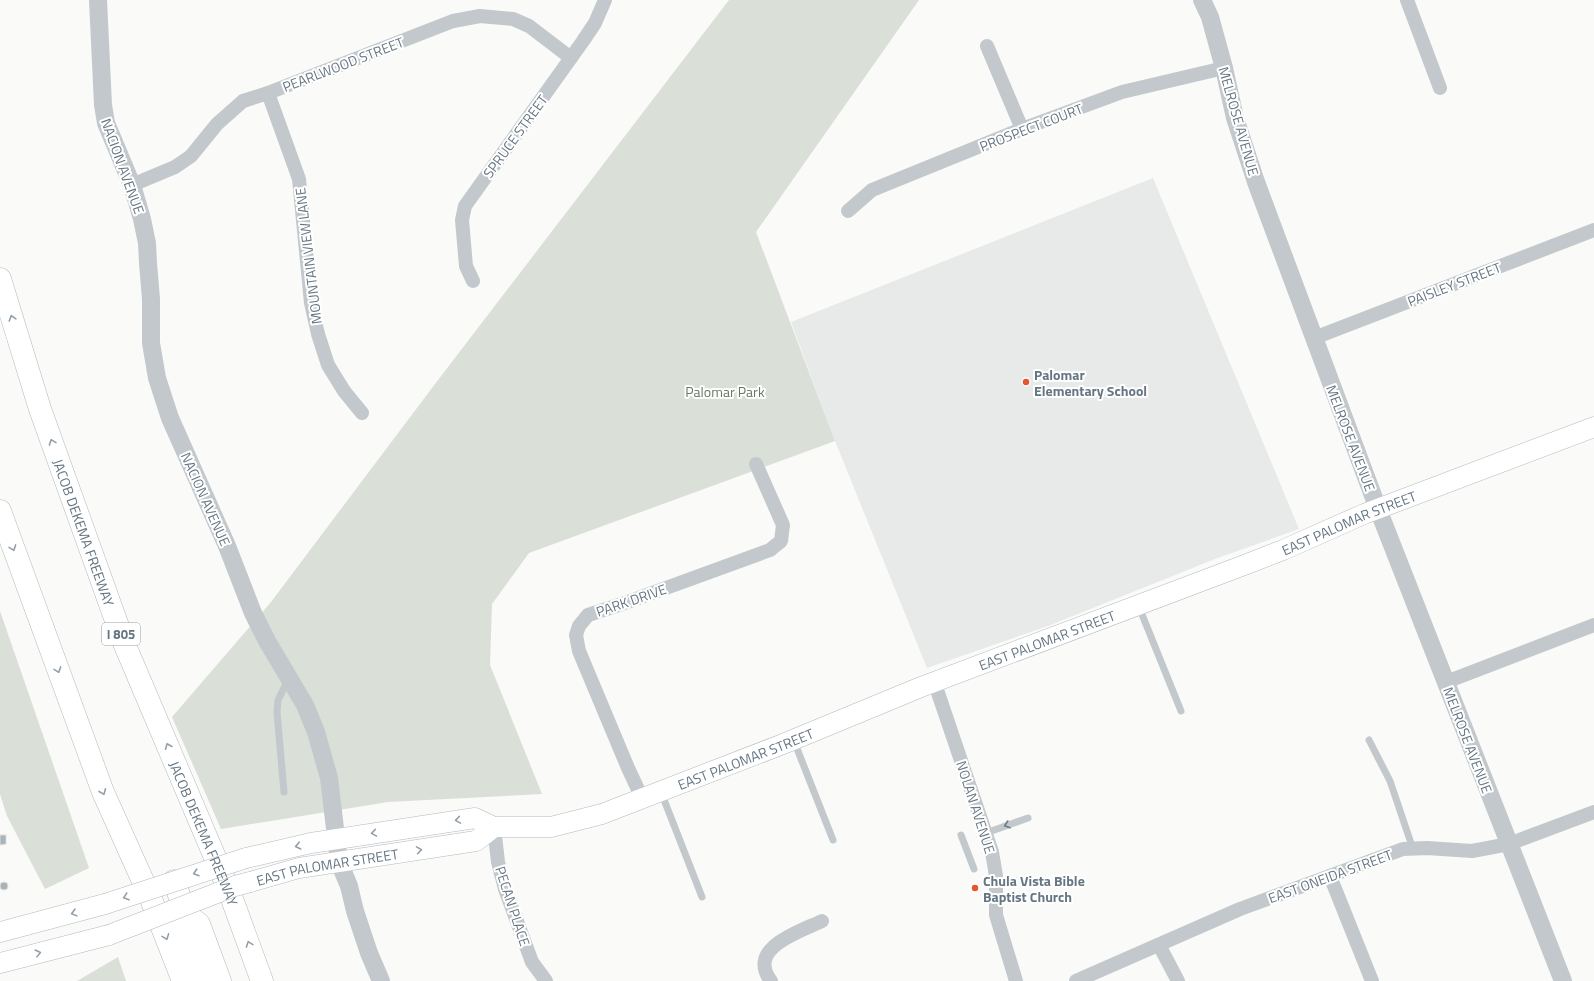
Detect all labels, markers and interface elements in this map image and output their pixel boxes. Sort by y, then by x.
street label: PEARLWOOD STREET [279,31,407,97]
street label: MELROSE AVENUE [1213,64,1265,178]
street label: SPRUCE STREET [478,90,553,182]
street label: PROSPECT COURT [976,97,1086,156]
street label: NACION AVENUE [96,115,150,217]
street label: MOUNTAIN VIEW LANE [289,186,327,326]
street label: PAISLEY STREET [1404,256,1504,311]
one-way arrow [8,315,17,322]
place label: Palomar Elementary School [1034,364,1147,401]
marker: Palomar Elementary School [1021,377,1031,387]
park label: Palomar Park [685,381,765,402]
street label: MELROSE AVENUE [1321,382,1381,495]
one-way arrow [48,438,57,445]
street label: NACION AVENUE [176,449,236,549]
street label: JACOB DEKEMA FREEWAY [48,456,121,609]
street label: EAST PALOMAR STREET [1278,485,1420,560]
one-way arrow [9,544,17,551]
street label: PARK DRIVE [593,578,669,622]
street label: EAST PALOMAR STREET [976,604,1119,675]
road number: I 805 [102,623,140,645]
one-way arrow [54,666,62,673]
street label: MELROSE AVENUE [1438,684,1498,797]
street label: EAST PALOMAR STREET [674,722,817,794]
one-way arrow [165,743,173,751]
street label: JACOB DEKEMA FREEWAY [165,757,244,909]
street label: NOLAN AVENUE [951,758,1001,856]
one-way arrow [99,788,107,795]
one-way arrow [454,815,461,824]
one-way arrow [1004,821,1011,829]
one-way arrow [371,828,377,837]
one-way arrow [295,841,301,849]
street label: EAST PALOMAR STREET [254,842,400,890]
street label: EAST ONEIDA STREET [1265,844,1396,908]
one-way arrow [416,846,422,855]
street label: PECAN PLACE [490,863,536,949]
one-way arrow [193,869,200,877]
place label: Chula Vista Bible Baptist Church [983,870,1085,907]
marker: Chula Vista Bible Baptist Church [970,883,980,893]
one-way arrow [123,892,130,901]
one-way arrow [71,908,78,917]
one-way arrow [161,933,169,940]
one-way arrow [245,941,253,948]
one-way arrow [34,949,41,958]

